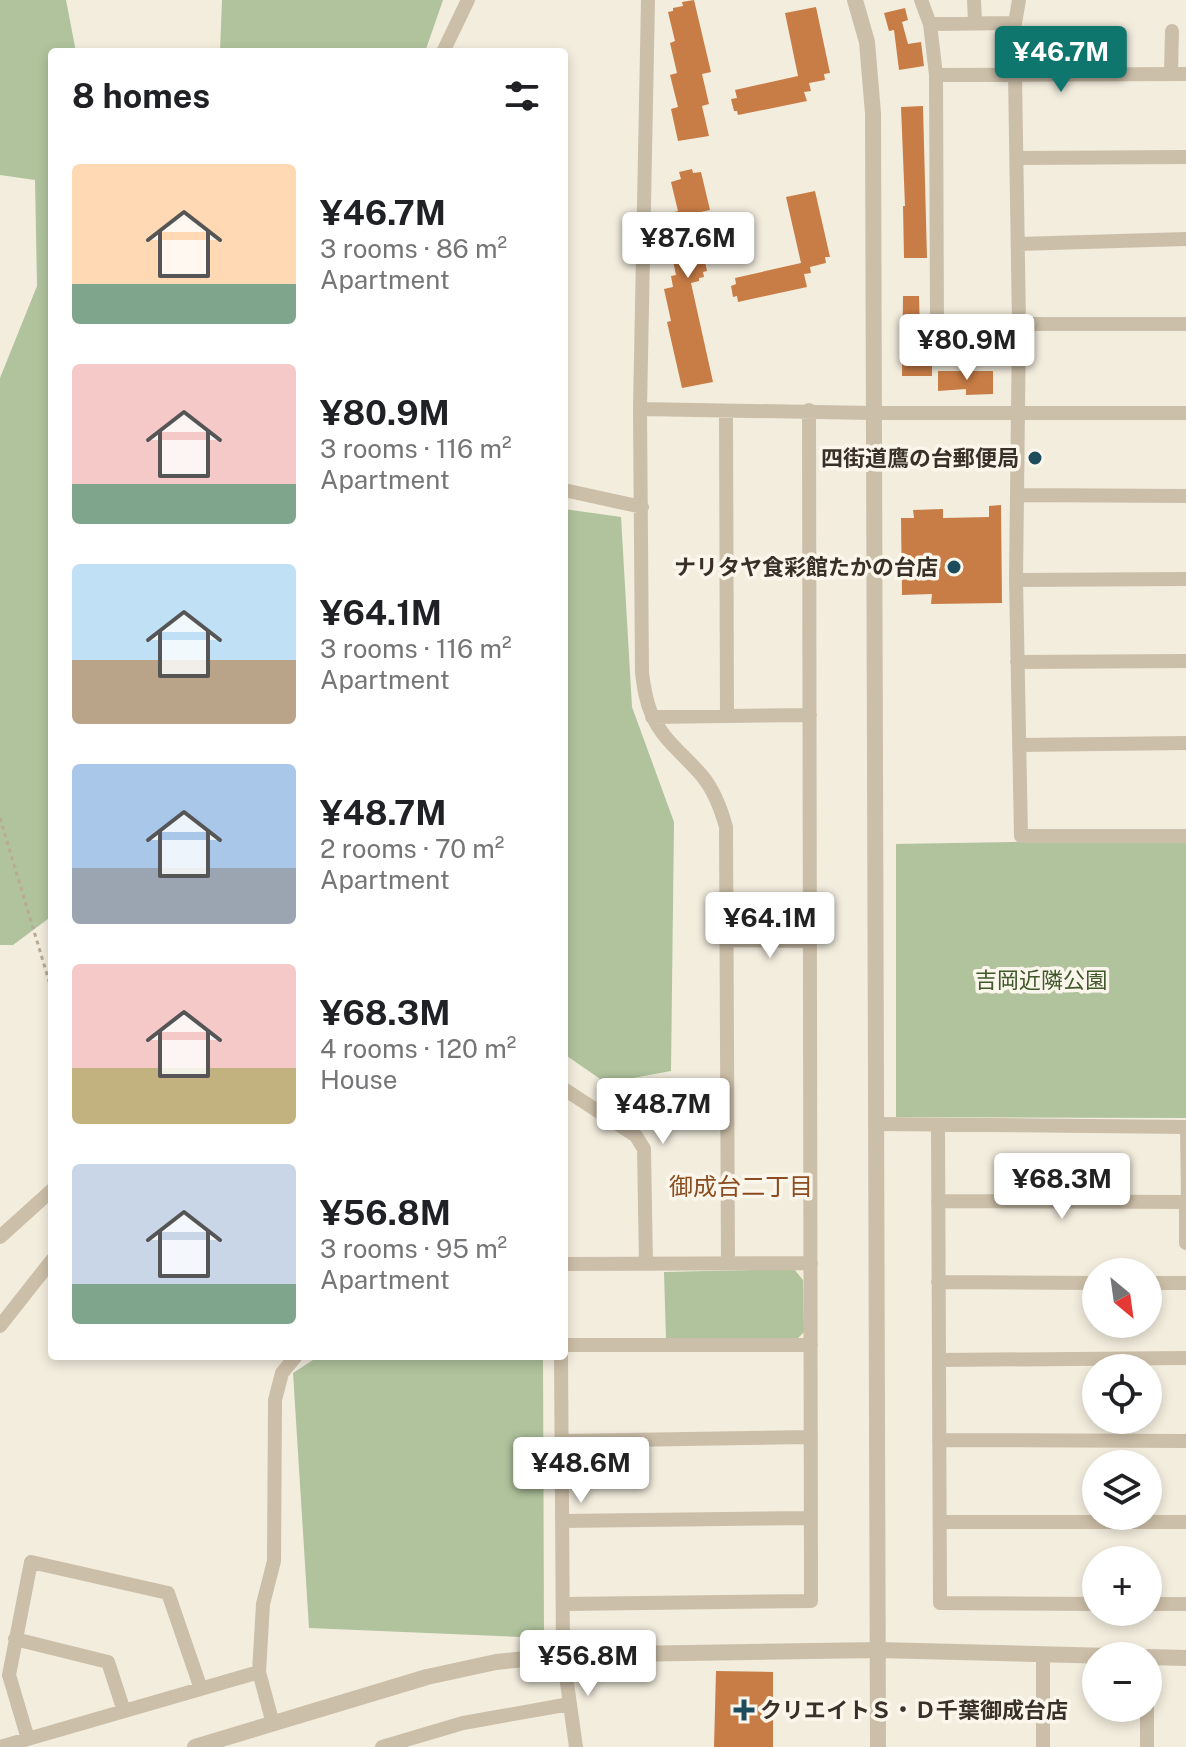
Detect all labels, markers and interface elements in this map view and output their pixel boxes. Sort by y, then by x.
pin: ¥46.7M [996,26,1126,94]
text: ¥46.7M [1013,36,1109,67]
icon: filters [500,74,544,118]
text: 8 homes [72,76,210,116]
text: ¥46.7M [320,193,446,233]
icon: home [136,196,232,292]
pin: ¥87.6M [623,212,753,280]
text: ¥87.6M [640,222,736,253]
text: 3 rooms · 86 m² [320,233,507,264]
text: Apartment [320,264,450,295]
pin: ¥80.9M [902,314,1032,382]
text: ¥80.9M [917,324,1017,355]
text: ¥80.9M [320,393,450,433]
icon: home [136,396,232,492]
text: 3 rooms · 116 m² [320,433,512,464]
place label: 四街道鷹の台郵便局 [821,445,1019,471]
marker: 四街道鷹の台郵便局 [1026,449,1044,467]
text: Apartment [320,464,450,495]
place label: ナリタヤ食彩館たかの台店 [674,554,938,580]
marker: ナリタヤ食彩館たかの台店 [945,558,963,576]
text: ¥64.1M [320,593,442,633]
icon: home [136,596,232,692]
text: 3 rooms · 116 m² [320,633,512,664]
text: Apartment [320,664,450,695]
text: ¥48.7M [320,793,446,833]
icon: home [136,796,232,892]
text: 2 rooms · 70 m² [320,833,504,864]
text: Apartment [320,864,450,895]
pin: ¥64.1M [705,892,835,960]
text: ¥64.1M [723,902,817,933]
park label: 吉岡近隣公園 [975,967,1107,993]
text: ¥68.3M [320,993,451,1033]
icon: home [136,996,232,1092]
text: 4 rooms · 120 m² [320,1033,516,1064]
text: House [320,1064,397,1095]
pin: ¥48.7M [598,1078,728,1146]
text: ¥48.7M [615,1088,711,1119]
pin: ¥68.3M [997,1153,1127,1221]
text: ¥68.3M [1012,1163,1112,1194]
district label: 御成台二丁目 [669,1172,813,1200]
text: ¥56.8M [320,1193,451,1233]
icon: home [136,1196,232,1292]
text: 3 rooms · 95 m² [320,1233,507,1264]
north arrow [1082,1258,1162,1338]
map controls [1082,1258,1162,1722]
text: Apartment [320,1264,450,1295]
button: locate [1082,1354,1162,1434]
pin: ¥48.6M [516,1437,646,1505]
text: ¥48.6M [531,1447,631,1478]
button: layers [1082,1450,1162,1530]
button: + [1082,1546,1162,1626]
pin: ¥56.8M [523,1630,653,1698]
text: ¥56.8M [538,1640,638,1671]
button: − [1082,1642,1162,1722]
place label: クリエイトＳ・Ｄ千葉御成台店 [760,1697,1068,1723]
marker: クリエイトＳ・Ｄ千葉御成台店 [735,1701,753,1719]

